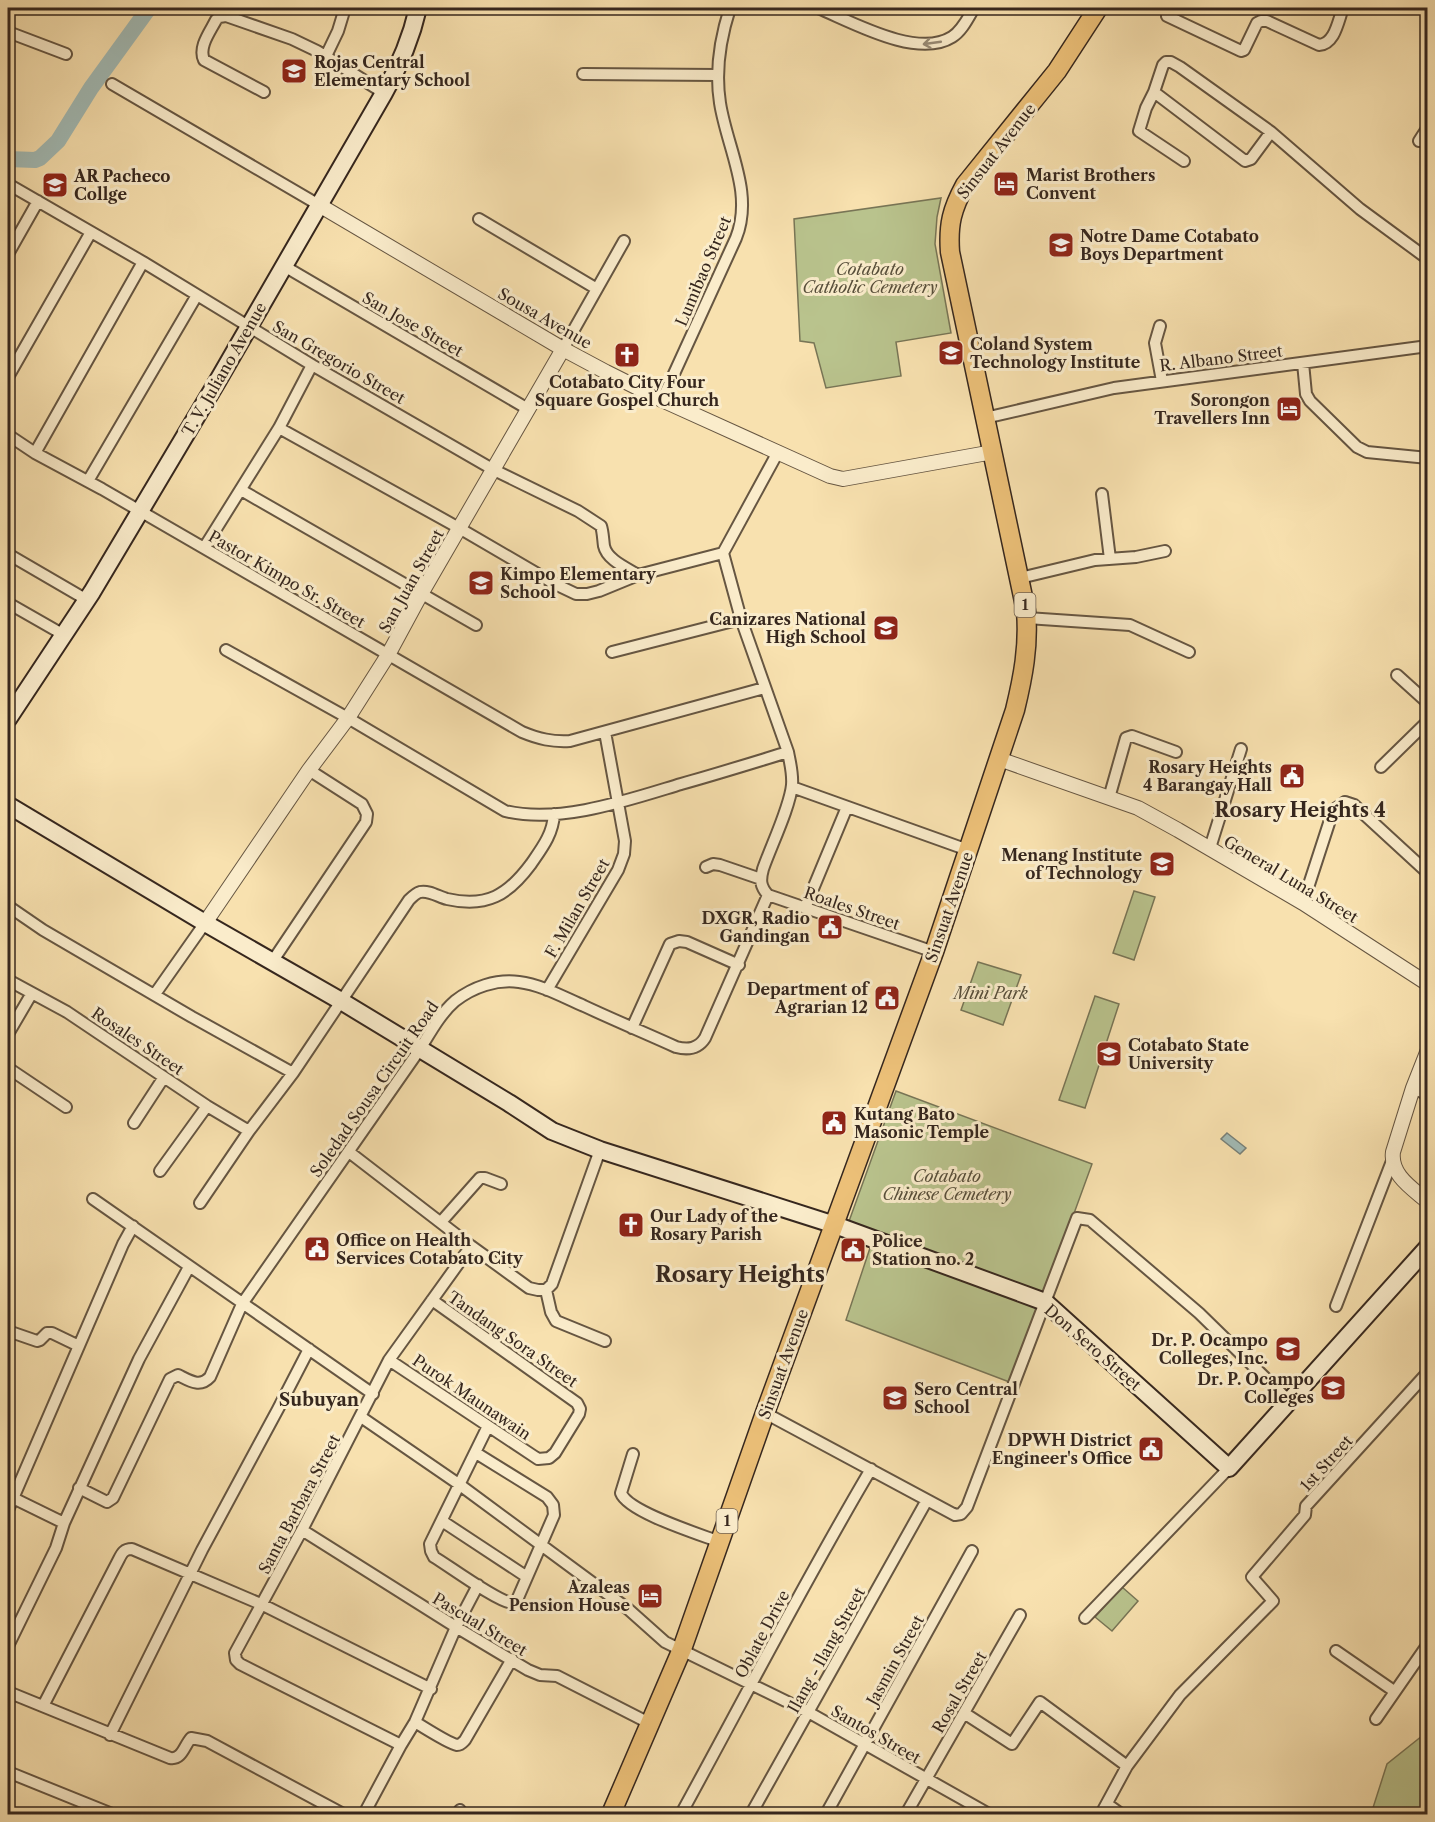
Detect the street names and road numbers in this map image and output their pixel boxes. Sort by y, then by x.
street label: Sinsuat Avenue [952,99,1040,203]
street label: Lumibao Street [671,213,735,329]
street label: Sousa Avenue [495,283,595,353]
street label: San Jose Street [359,287,467,361]
street label: T. V. Juliano Avenue [177,298,271,440]
street label: San Gregorio Street [269,316,409,408]
street label: R. Albano Street [1158,340,1284,375]
street label: San Juan Street [374,525,448,636]
street label: Pastor Kimpo Sr. Street [205,526,369,632]
road number: 1 [1014,593,1036,617]
street label: General Luna Street [1220,831,1362,927]
street label: Sinsuat Avenue [921,849,977,965]
street label: F. Milan Street [540,854,614,961]
street label: Roales Street [801,882,903,934]
street label: Soledad Sousa Circuit Road [305,997,443,1181]
street label: Rosales Street [88,1003,188,1079]
street label: Tandang Sora Street [444,1287,582,1391]
street label: Don Sero Street [1041,1300,1146,1395]
street label: Sinsuat Avenue [754,1306,812,1422]
street label: Purok Maunawain [409,1350,535,1444]
street label: 1st Street [1296,1430,1357,1495]
street label: Santa Barbara Street [254,1431,344,1577]
road number: 1 [716,1509,738,1533]
street label: Ilang - Ilang Street [783,1583,869,1716]
street label: Oblate Drive [730,1587,794,1681]
street label: Pascual Street [429,1588,531,1660]
street label: Jasmin Street [860,1611,928,1711]
street label: Rosal Street [928,1647,991,1736]
street label: Santos Street [828,1700,925,1768]

